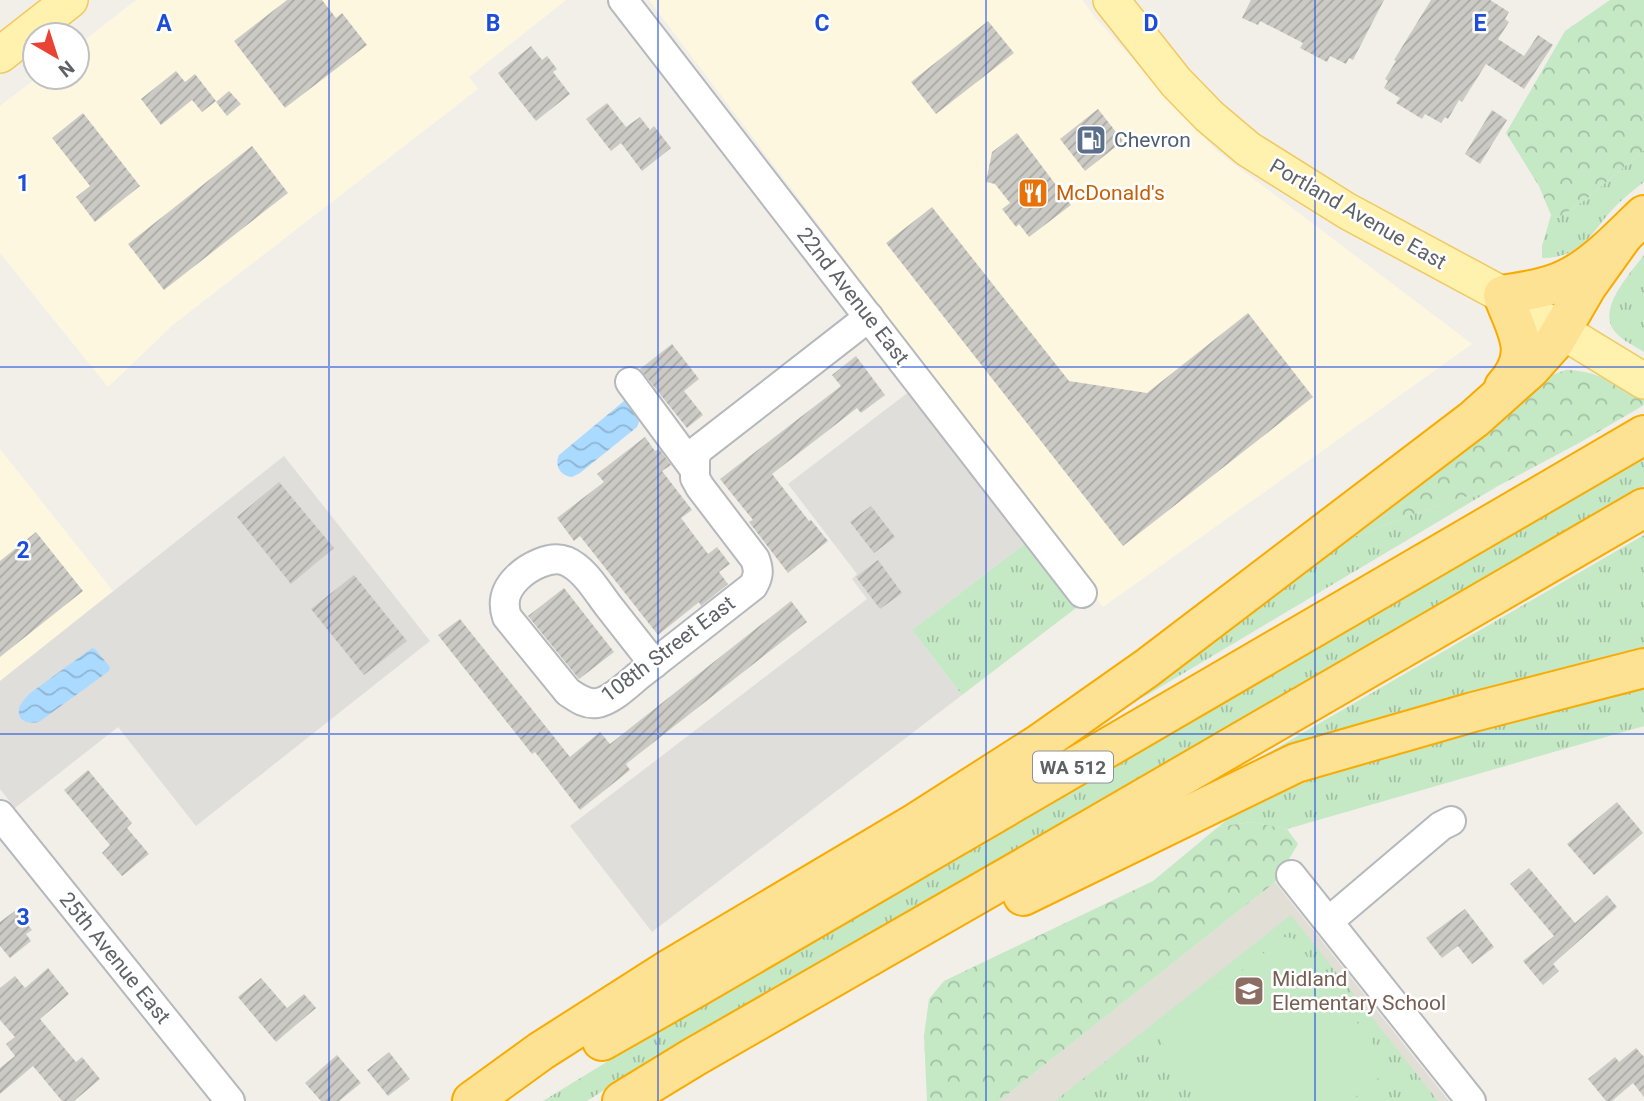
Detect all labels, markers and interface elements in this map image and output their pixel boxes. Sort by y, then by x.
text: A [156,10,172,37]
text: B [486,10,500,37]
text: C [814,10,830,37]
text: D [1144,10,1158,37]
text: E [1474,10,1487,37]
north arrow [21,21,91,91]
text: N [54,56,79,82]
fuel station icon: Chevron [1074,123,1108,157]
place label: Chevron [1114,128,1191,152]
street label: Portland Avenue East [1266,154,1451,274]
text: 1 [16,170,30,197]
restaurant icon: McDonald's [1016,176,1050,210]
place label: McDonald's [1056,181,1165,205]
street label: 22nd Avenue East [792,223,914,369]
text: 2 [16,537,30,564]
street label: 108th Street East [597,591,740,707]
road number: WA 512 [1033,752,1113,782]
street label: 25th Avenue East [55,887,175,1029]
text: 3 [16,904,30,931]
place label: Midland Elementary School [1272,967,1446,1015]
school or university icon: Midland Elementary School [1232,974,1266,1008]

